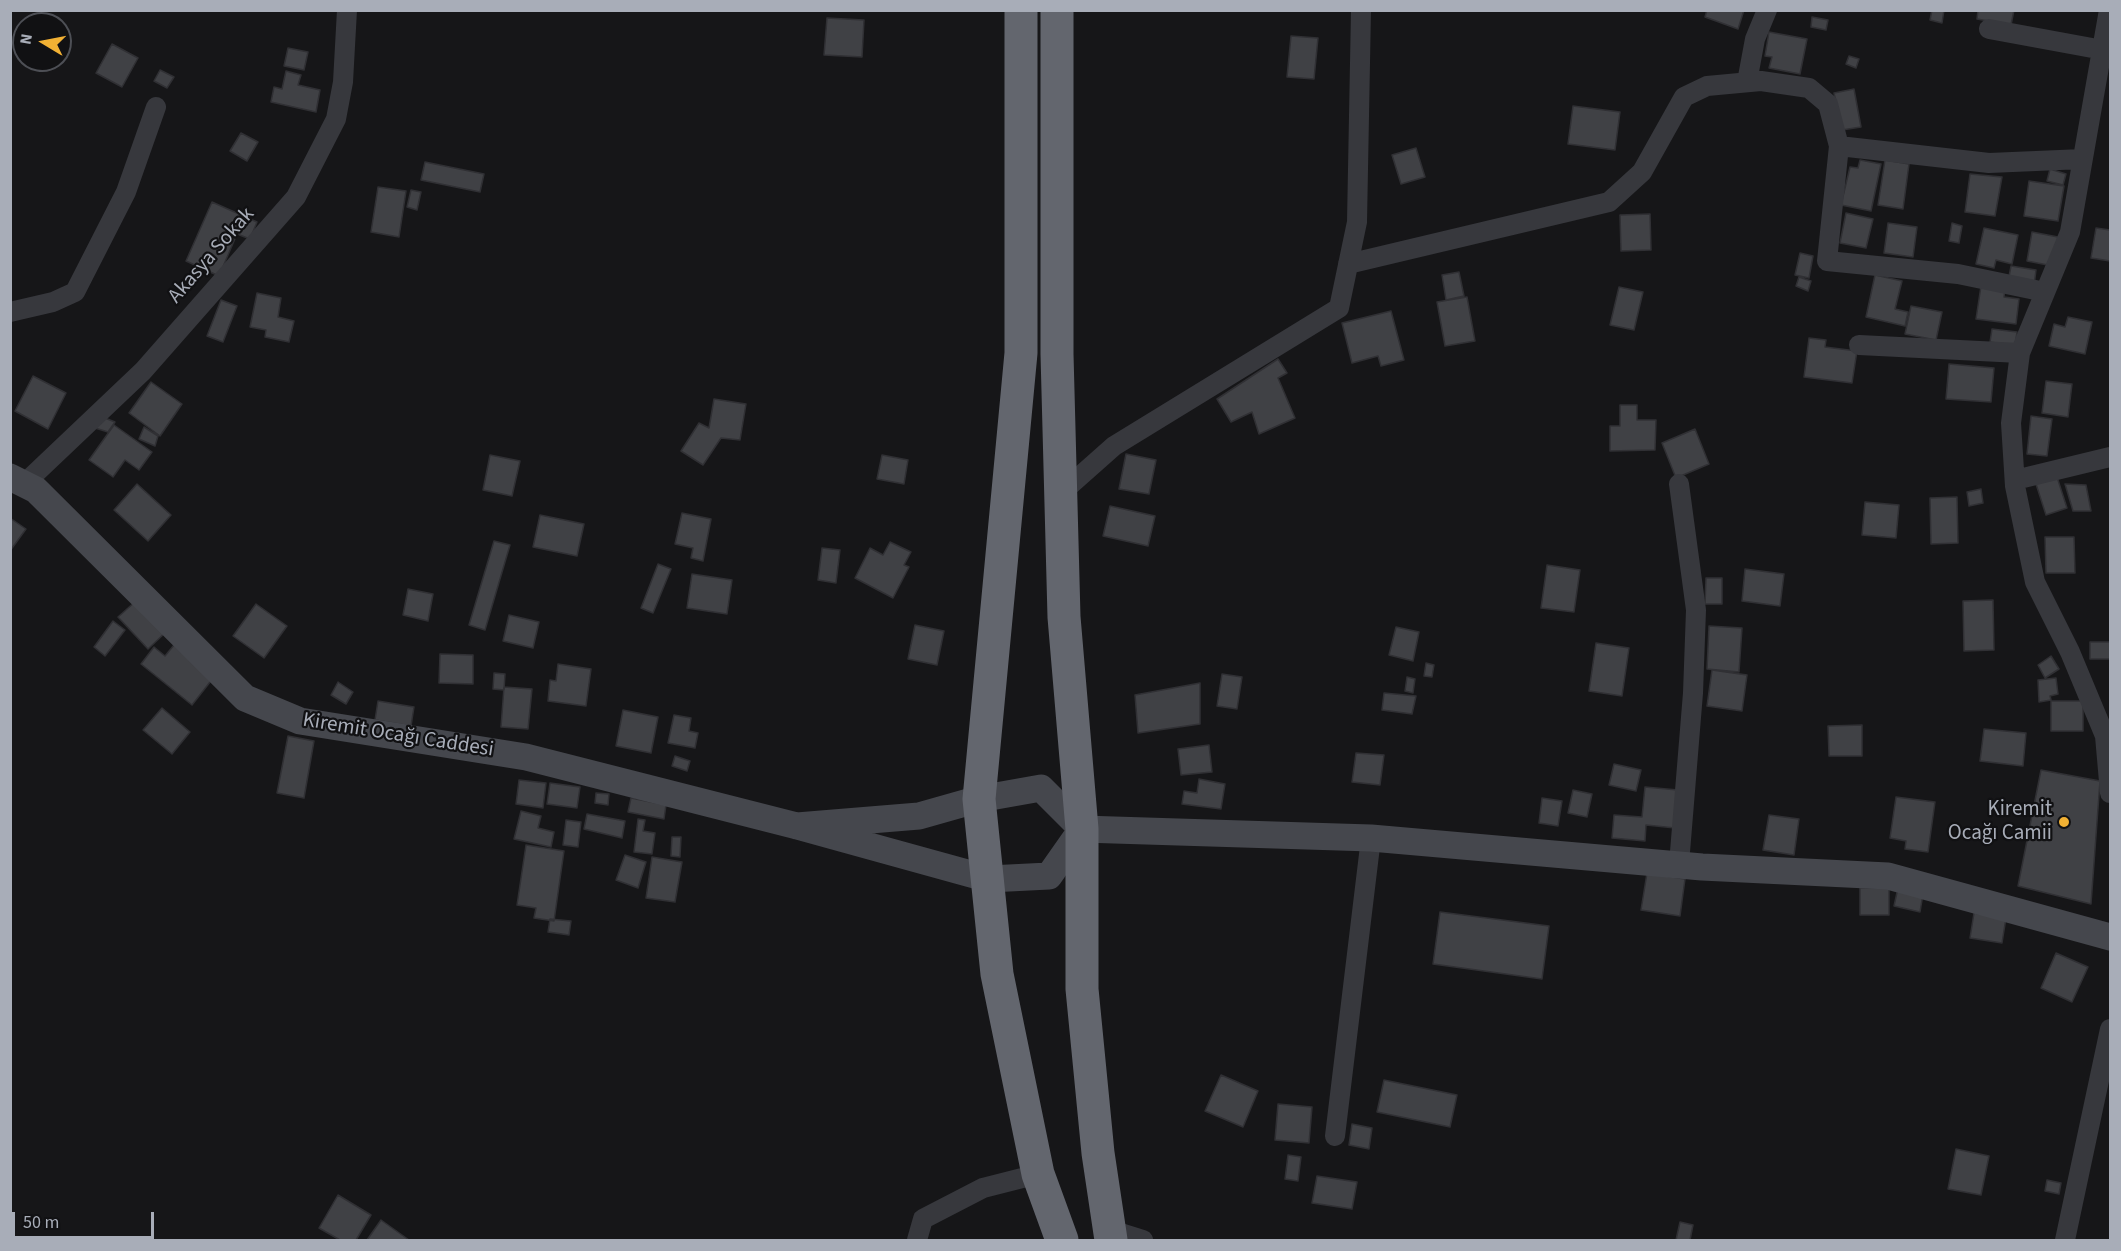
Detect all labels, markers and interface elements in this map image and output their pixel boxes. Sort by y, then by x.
north arrow [12,12,72,72]
text: N [14,32,38,46]
street label: Akasya Sokak [163,203,261,309]
street label: Kiremit Ocağı Caddesi [301,708,495,764]
place label: Kiremit Ocağı Camii [1948,797,2052,847]
marker: Kiremit Ocağı Camii [2057,815,2071,829]
scale bar [15,1200,158,1238]
text: 50 m [23,1210,59,1235]

